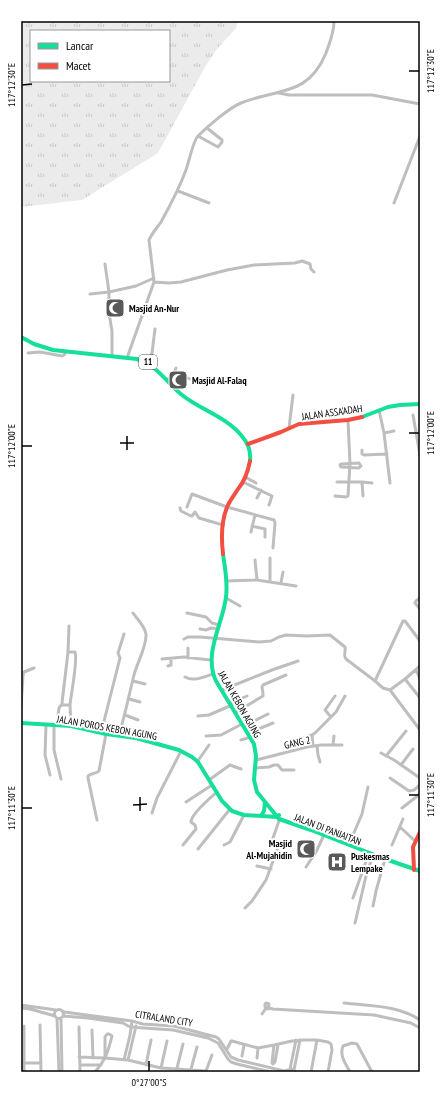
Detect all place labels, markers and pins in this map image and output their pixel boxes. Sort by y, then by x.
mosque icon: Masjid An-Nur [104,297,126,319]
place label: Masjid An-Nur [129,302,179,315]
mosque icon: Masjid Al-Falaq [167,369,189,391]
place label: Masjid Al-Falaq [192,374,247,387]
place label: Masjid Al-Mujahidin [245,837,293,862]
mosque icon: Masjid Al-Mujahidin [295,838,317,860]
place label: Puskesmas Lempake [351,850,390,875]
hospital icon: Puskesmas Lempake [326,851,348,873]

